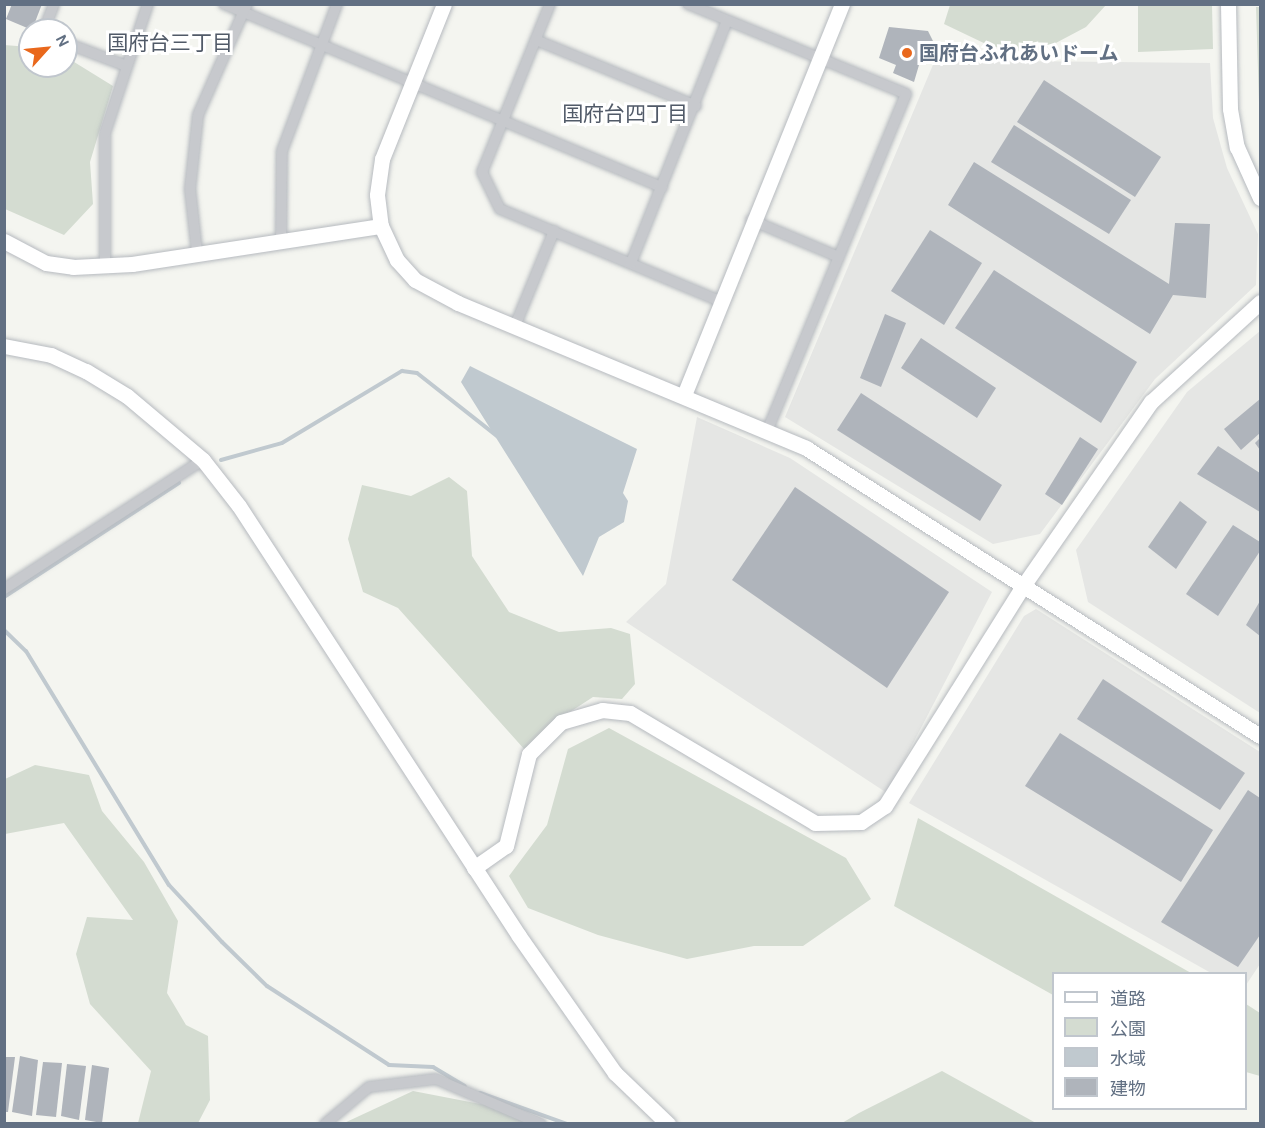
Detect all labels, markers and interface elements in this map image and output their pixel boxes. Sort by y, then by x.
north arrow [18,18,78,78]
district label: 国府台三丁目 [107,30,233,56]
text: N [52,31,74,50]
place label: 国府台ふれあいドーム [919,41,1119,65]
marker: 国府台ふれあいドーム [900,46,914,60]
district label: 国府台四丁目 [562,101,688,127]
legend [1052,972,1247,1110]
text: 道路 [1110,988,1146,1010]
text: 公園 [1110,1018,1146,1040]
text: 水域 [1110,1048,1146,1070]
text: 建物 [1110,1078,1146,1100]

